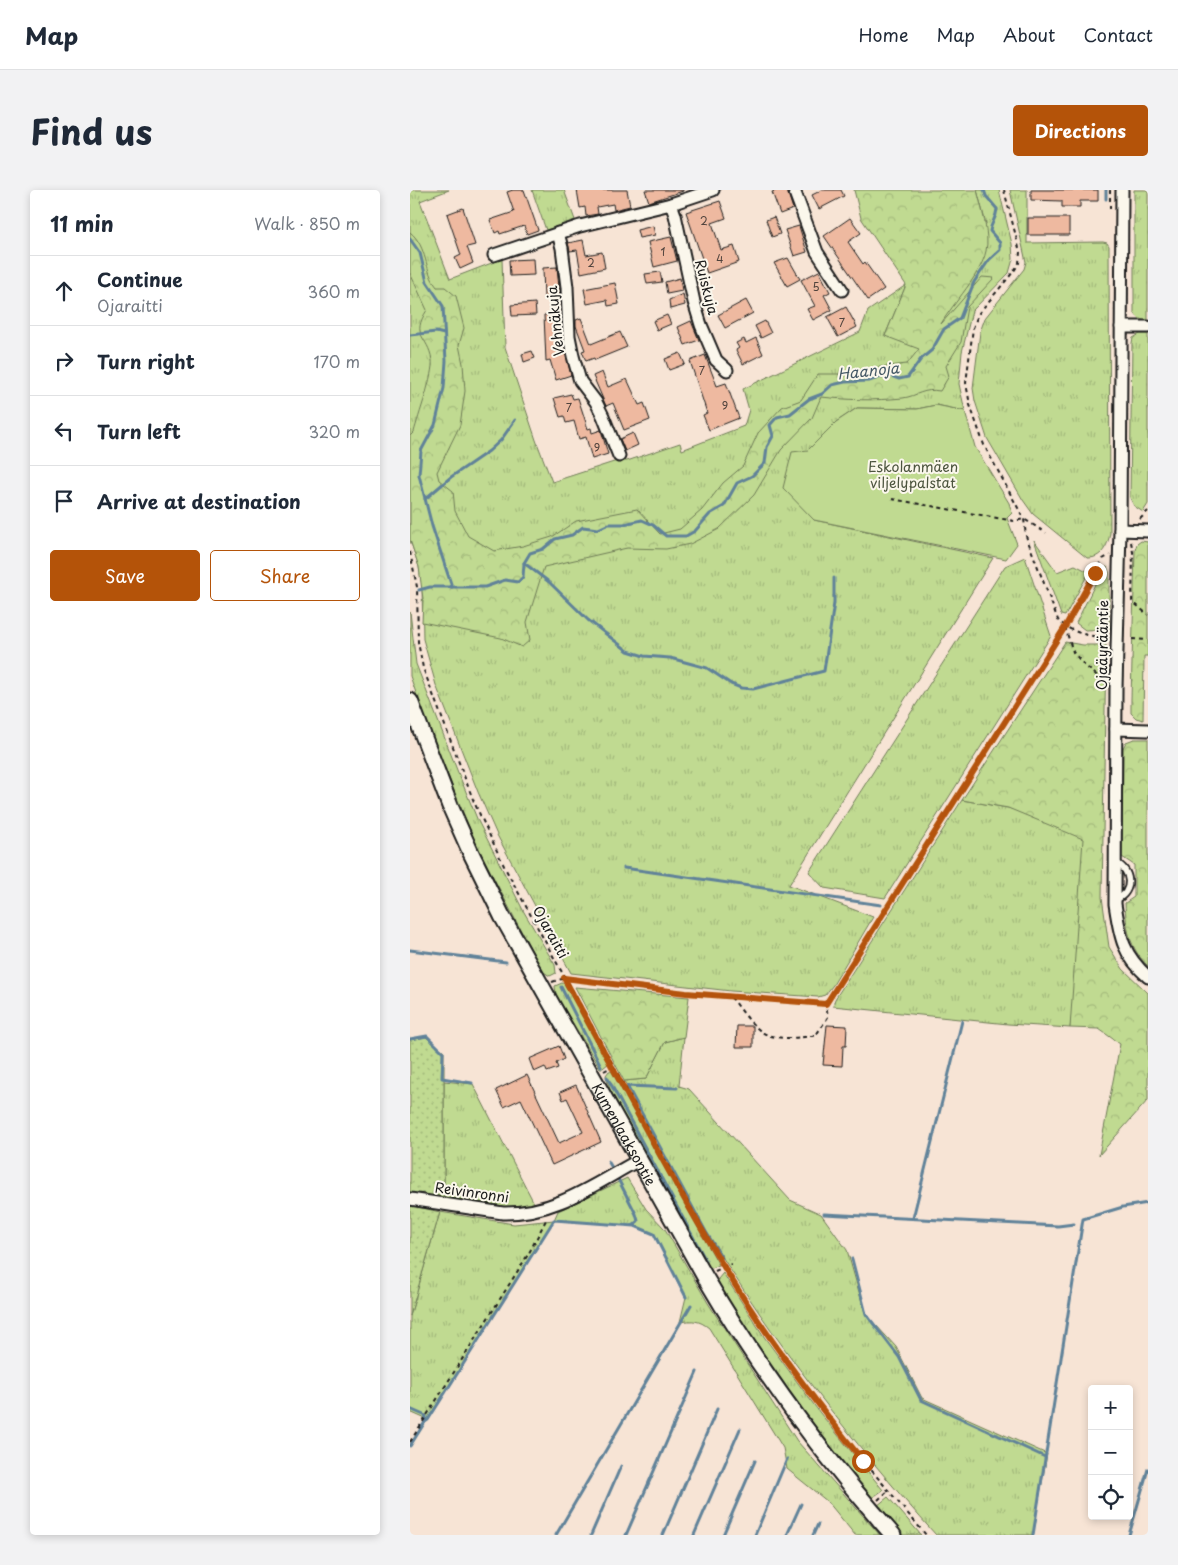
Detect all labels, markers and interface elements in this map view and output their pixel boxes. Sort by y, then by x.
text: Map [25,17,78,53]
text: Home [858,21,908,48]
text: Map [936,21,975,48]
text: About [1003,21,1055,48]
text: Contact [1083,21,1153,48]
text: Find us [30,104,152,157]
button: Directions [1013,105,1148,156]
text: 11 min [50,207,114,239]
text: Walk · 850 m [254,211,360,235]
house number: 2 [700,212,708,229]
house number: 1 [661,243,666,260]
house number: 4 [716,250,724,267]
house number: 2 [587,254,595,271]
street label: Ruiskuja [690,257,724,317]
text: Continue [97,265,183,293]
icon: ahead [50,277,78,305]
house number: 5 [812,278,820,295]
text: 360 m [308,279,360,303]
street label: Vehnäkuja [541,284,569,357]
text: Ojaraitti [97,293,163,317]
house number: 7 [839,314,845,331]
icon: right [50,347,78,375]
text: Turn right [97,347,195,375]
text: 170 m [314,349,360,373]
water label: Haanoja [836,355,901,385]
house number: 7 [699,362,705,379]
house number: 9 [722,397,728,414]
house number: 7 [566,399,572,416]
icon: left [50,417,78,445]
text: Turn left [97,417,181,445]
text: 320 m [309,419,360,443]
house number: 9 [594,439,600,456]
park label: Eskolanmäen viljelypalstat [868,456,958,493]
icon: arrive [50,487,78,515]
text: Arrive at destination [97,487,301,515]
button: Save [50,550,200,601]
button: Share [210,550,360,601]
route end [1084,562,1107,585]
street label: Ojaäyrääntie [1091,600,1113,690]
street label: Ojaraitti [528,902,574,962]
street label: Kymenlaaksontie [587,1079,662,1189]
street label: Reivinronni [434,1176,510,1208]
map controls [1088,1385,1133,1520]
button: + [1088,1385,1133,1430]
button: − [1088,1430,1133,1475]
route start [852,1450,875,1473]
button: locate [1088,1475,1133,1520]

